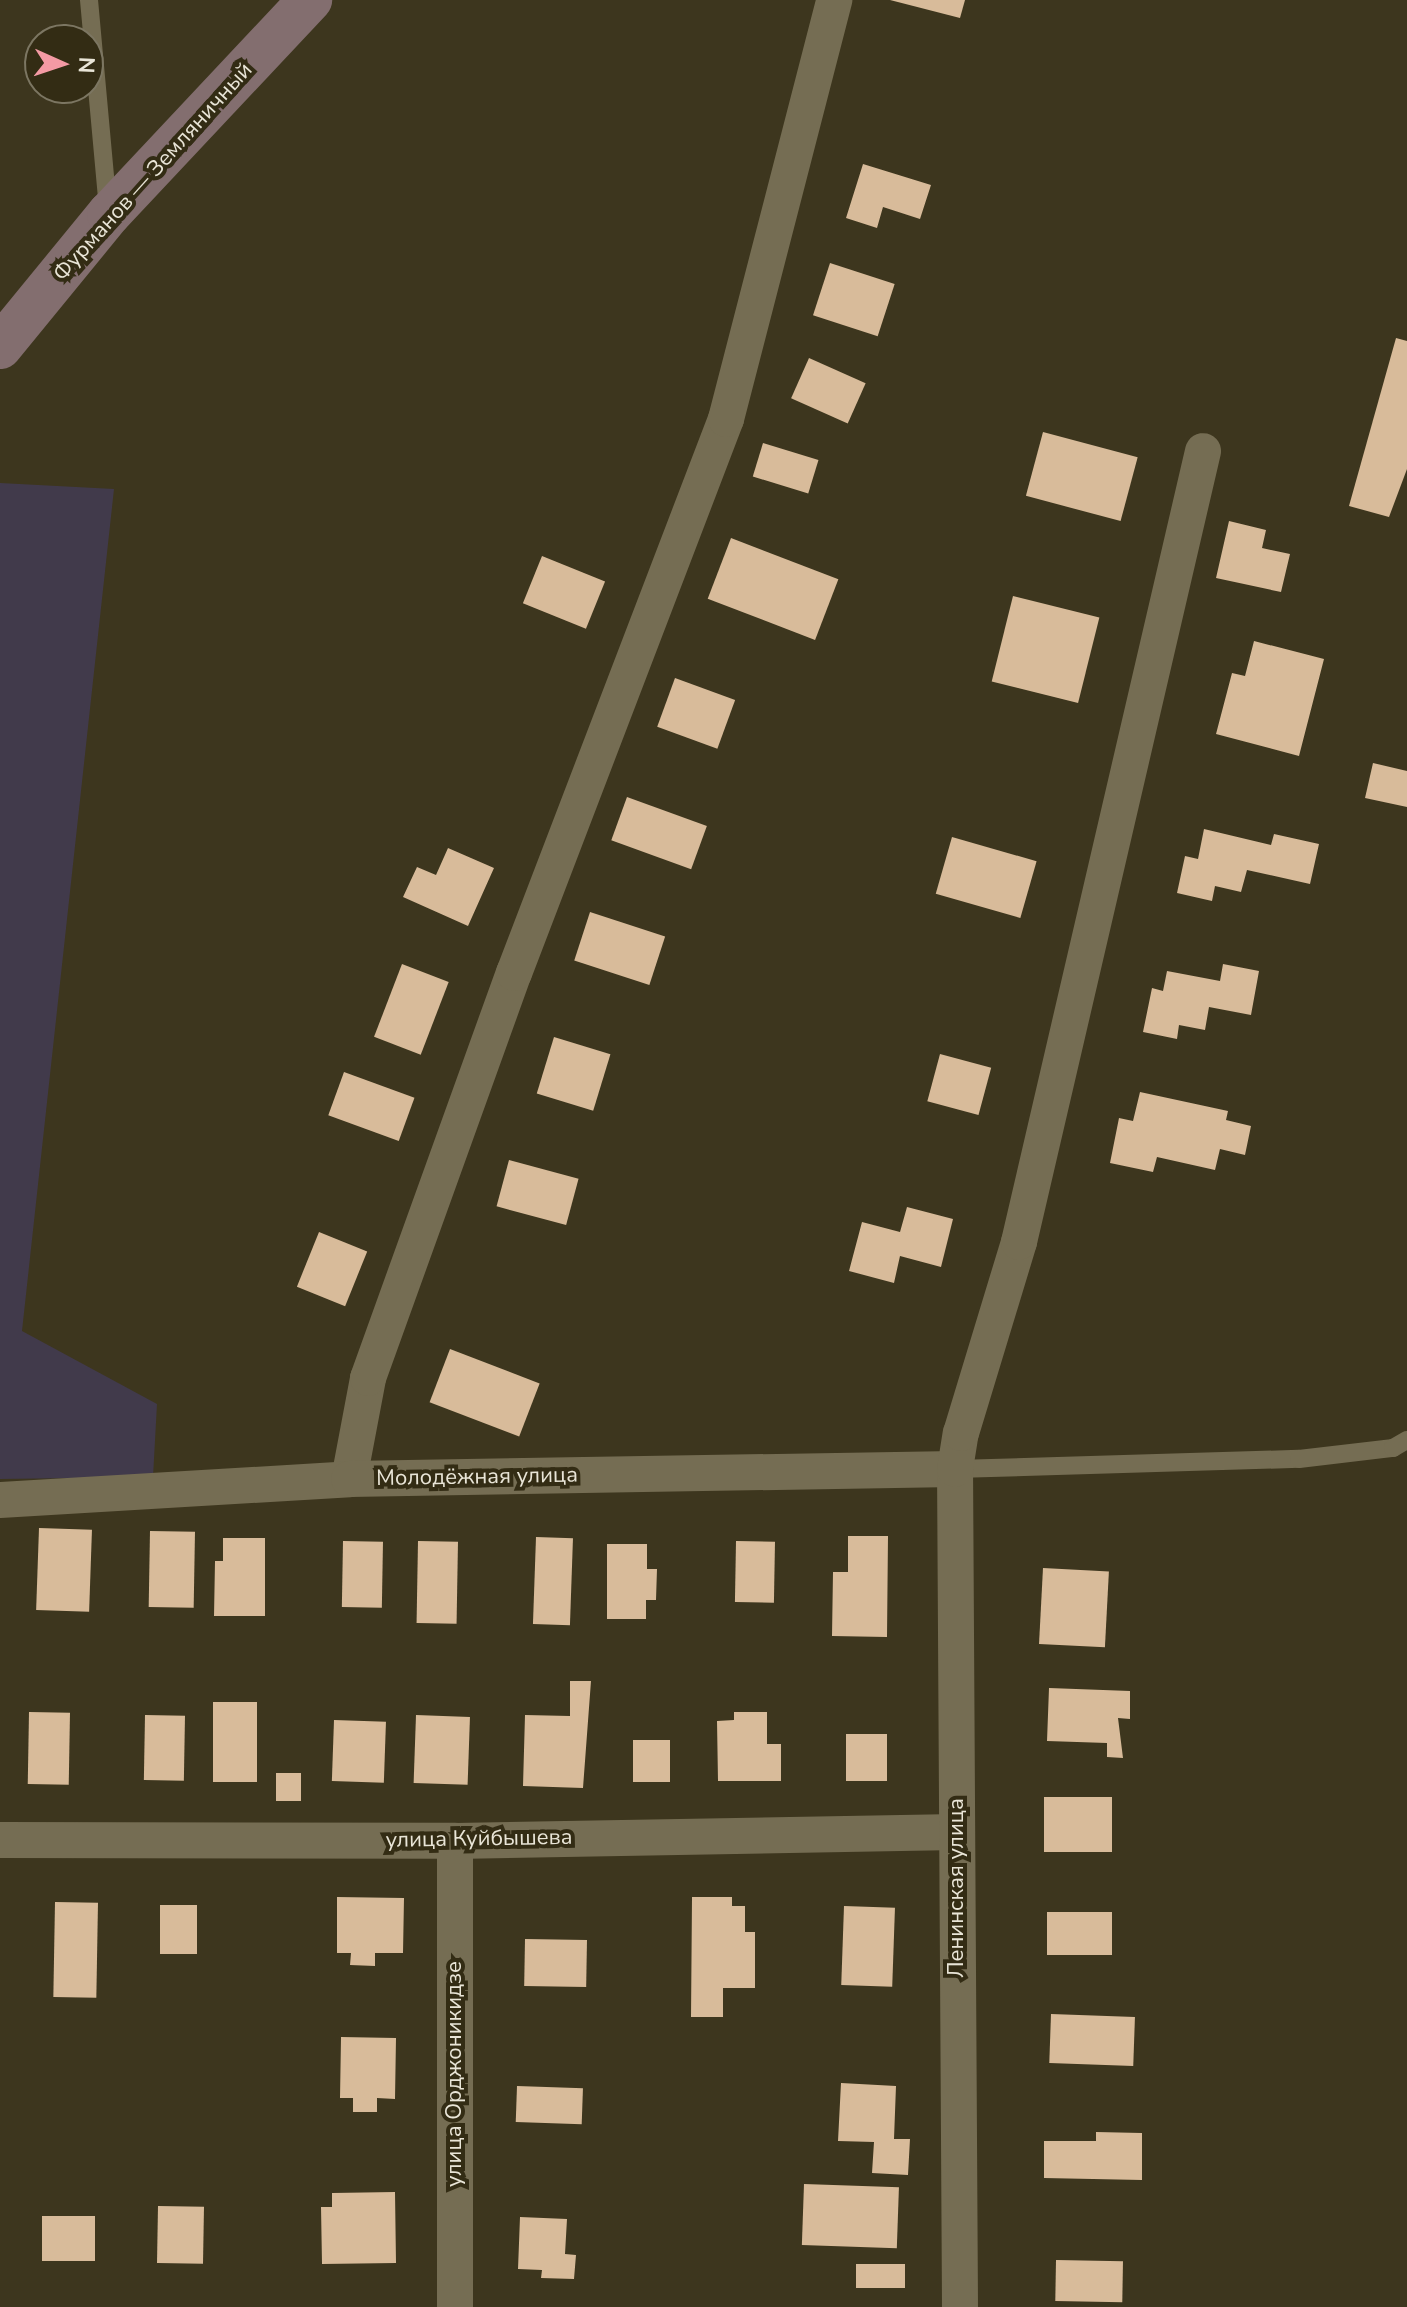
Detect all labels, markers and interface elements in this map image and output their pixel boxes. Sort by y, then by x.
north arrow [24,24,104,104]
text: N [71,56,101,74]
street label: Фурманов — Земляничный [48,57,258,287]
street label: Молодёжная улица [376,1462,578,1492]
street label: Ленинская улица [944,1798,970,1978]
street label: улица Куйбышева [385,1824,573,1854]
street label: улица Орджоникидзе [442,1961,468,2187]

